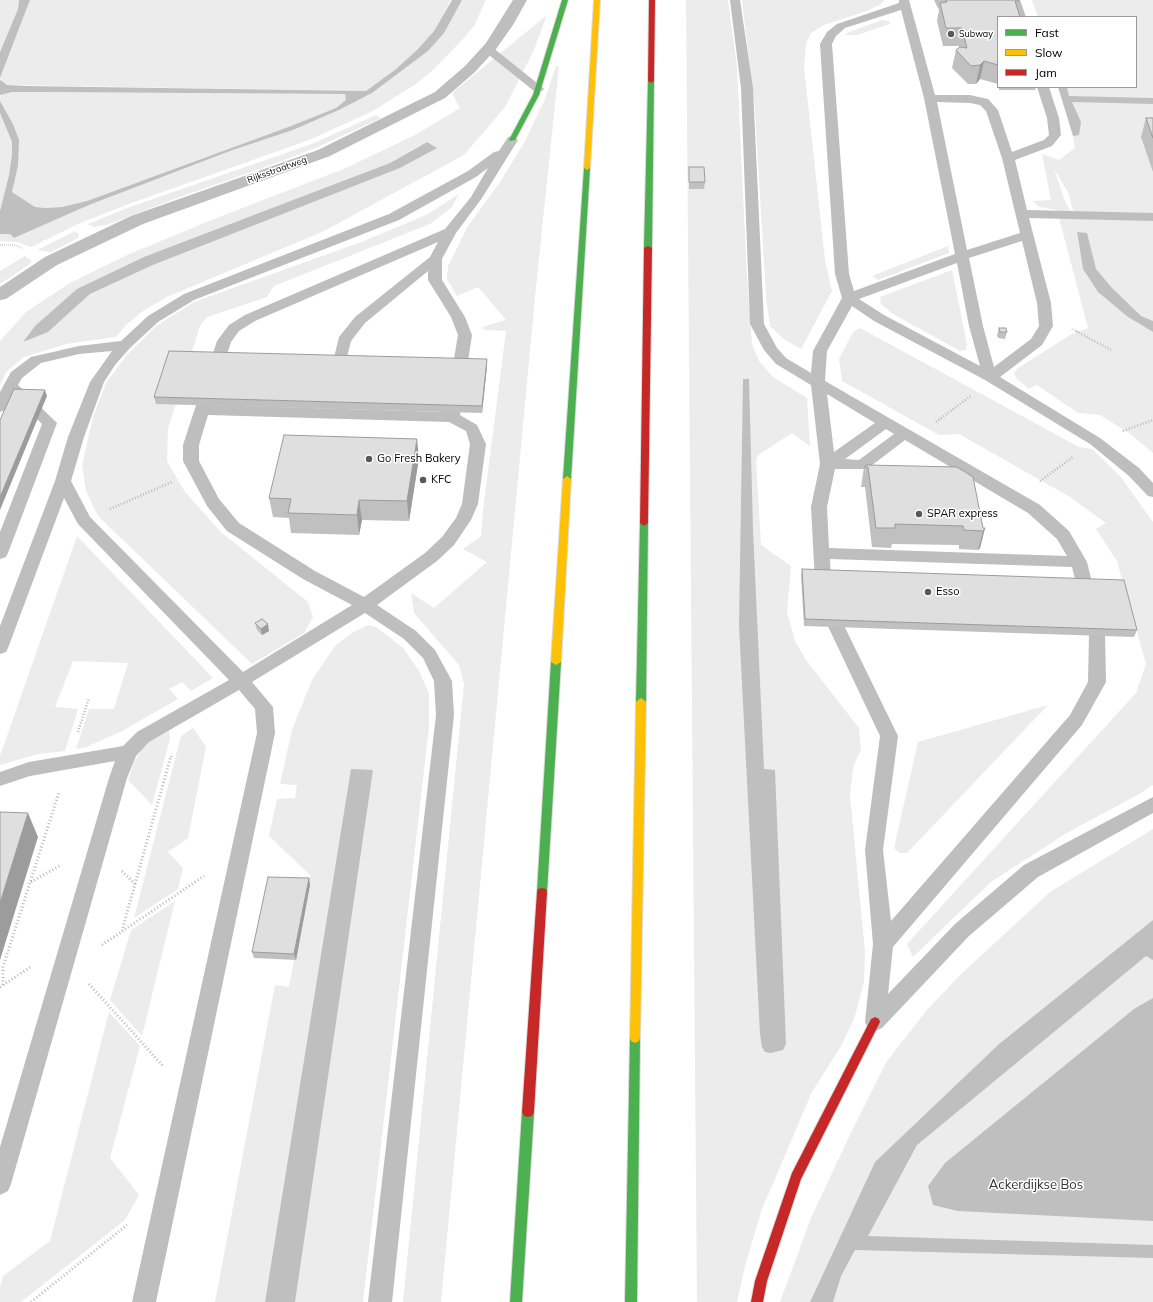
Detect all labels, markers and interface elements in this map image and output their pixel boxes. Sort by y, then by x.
legend [997,16,1137,88]
text: Fast [1035,25,1059,40]
marker: Subway [946,29,956,39]
place label: Subway [959,29,993,39]
text: Slow [1035,45,1063,60]
text: Jam [1035,65,1057,80]
street label: Rijksstraatweg [246,154,308,186]
place label: Go Fresh Bakery [377,452,461,466]
marker: Go Fresh Bakery [364,454,374,464]
place label: KFC [431,473,451,487]
marker: KFC [418,475,428,485]
place label: SPAR express [927,507,998,521]
marker: SPAR express [914,509,924,519]
place label: Esso [936,585,960,599]
marker: Esso [923,587,933,597]
park label: Ackerdijkse Bos [989,1177,1083,1193]

